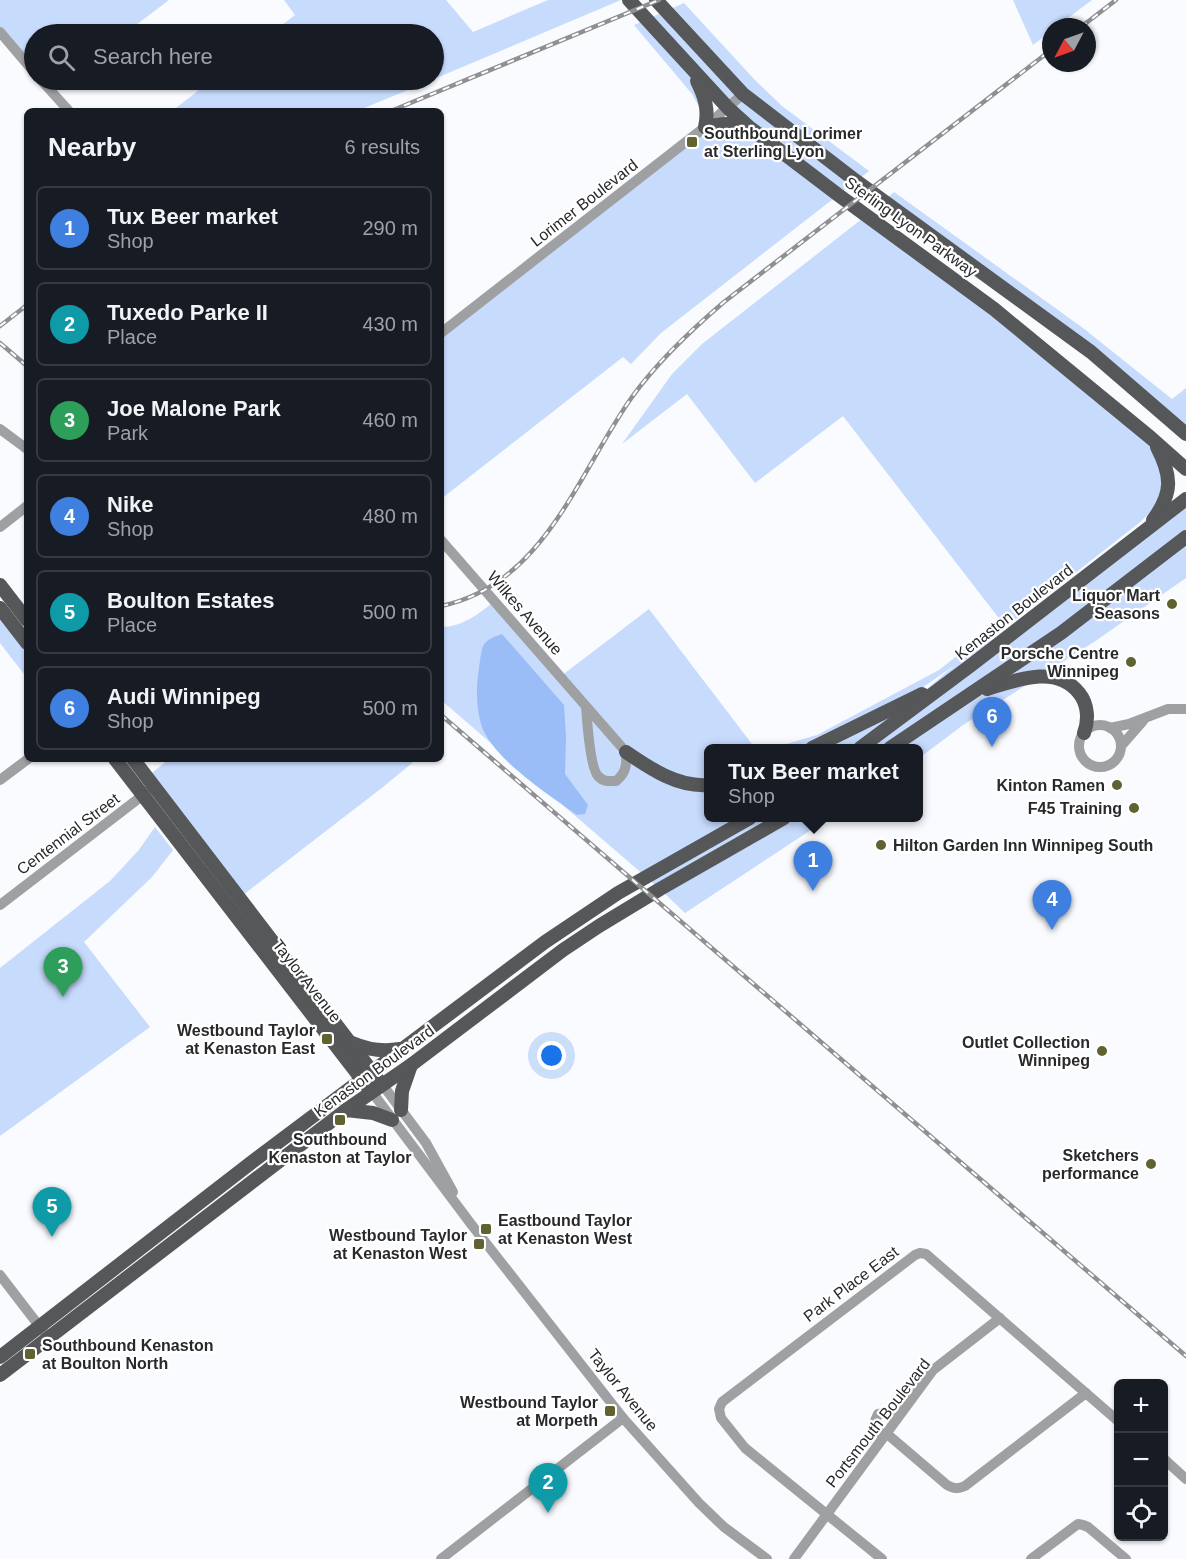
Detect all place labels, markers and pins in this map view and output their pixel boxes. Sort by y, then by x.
place label: Southbound Lorimer at Sterling Lyon [704,125,862,160]
marker: Southbound Lorimer at Sterling Lyon [685,135,699,149]
place label: Liquor Mart Seasons [1072,587,1161,622]
marker: Liquor Mart Seasons [1165,597,1179,611]
place label: Porsche Centre Winnipeg [1001,645,1119,680]
marker: Porsche Centre Winnipeg [1124,655,1138,669]
pin: 6 [972,698,1012,747]
place label: Kinton Ramen [997,777,1105,794]
marker: Kinton Ramen [1110,778,1124,792]
place label: F45 Training [1028,800,1122,817]
marker: F45 Training [1127,801,1141,815]
place label: Hilton Garden Inn Winnipeg South [893,837,1153,854]
marker: Hilton Garden Inn Winnipeg South [874,838,888,852]
pin: 1 [794,842,832,891]
pin: 4 [1032,880,1072,930]
pin: 3 [44,948,82,997]
place label: Westbound Taylor at Kenaston East [177,1022,316,1057]
marker: Westbound Taylor at Kenaston East [320,1032,334,1046]
place label: Outlet Collection Winnipeg [962,1034,1090,1069]
marker: Outlet Collection Winnipeg [1095,1044,1109,1058]
marker: Southbound Kenaston at Taylor [333,1113,347,1127]
place label: Southbound Kenaston at Taylor [269,1131,411,1166]
place label: Sketchers performance [1042,1147,1139,1182]
marker: Sketchers performance [1144,1157,1158,1171]
pin: 5 [32,1188,72,1237]
place label: Eastbound Taylor at Kenaston West [498,1212,633,1247]
marker: Eastbound Taylor at Kenaston West [479,1222,493,1236]
place label: Westbound Taylor at Kenaston West [329,1227,468,1262]
marker: Westbound Taylor at Kenaston West [472,1237,486,1251]
place label: Southbound Kenaston at Boulton North [42,1337,214,1372]
marker: Southbound Kenaston at Boulton North [23,1347,37,1361]
place label: Westbound Taylor at Morpeth [460,1394,598,1429]
marker: Westbound Taylor at Morpeth [603,1404,617,1418]
pin: 2 [528,1464,568,1513]

